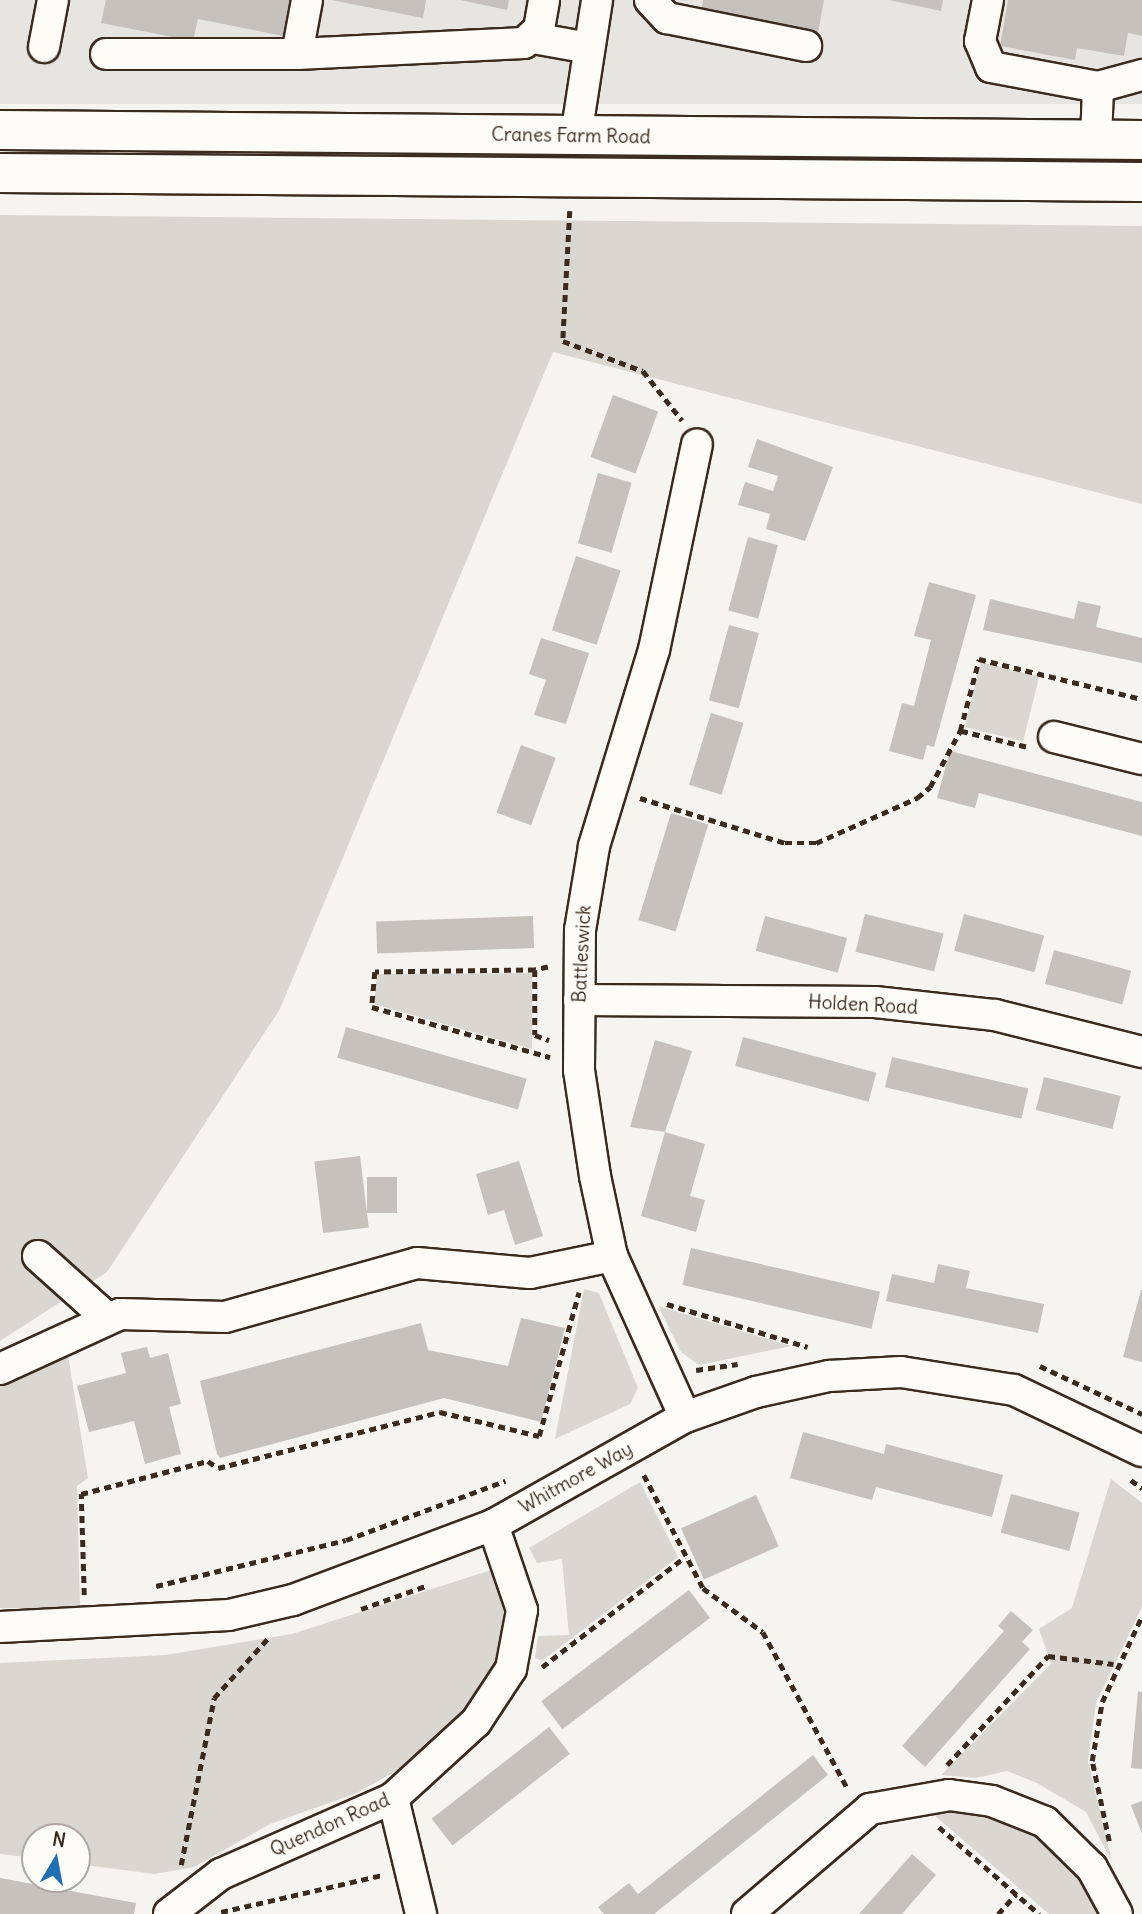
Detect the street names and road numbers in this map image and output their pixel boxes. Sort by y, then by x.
street label: Cranes Farm Road [491,123,651,149]
street label: Battleswick [568,905,596,1003]
street label: Holden Road [807,991,919,1019]
street label: Whitmore Way [515,1437,637,1519]
street label: Quendon Road [267,1788,393,1862]

